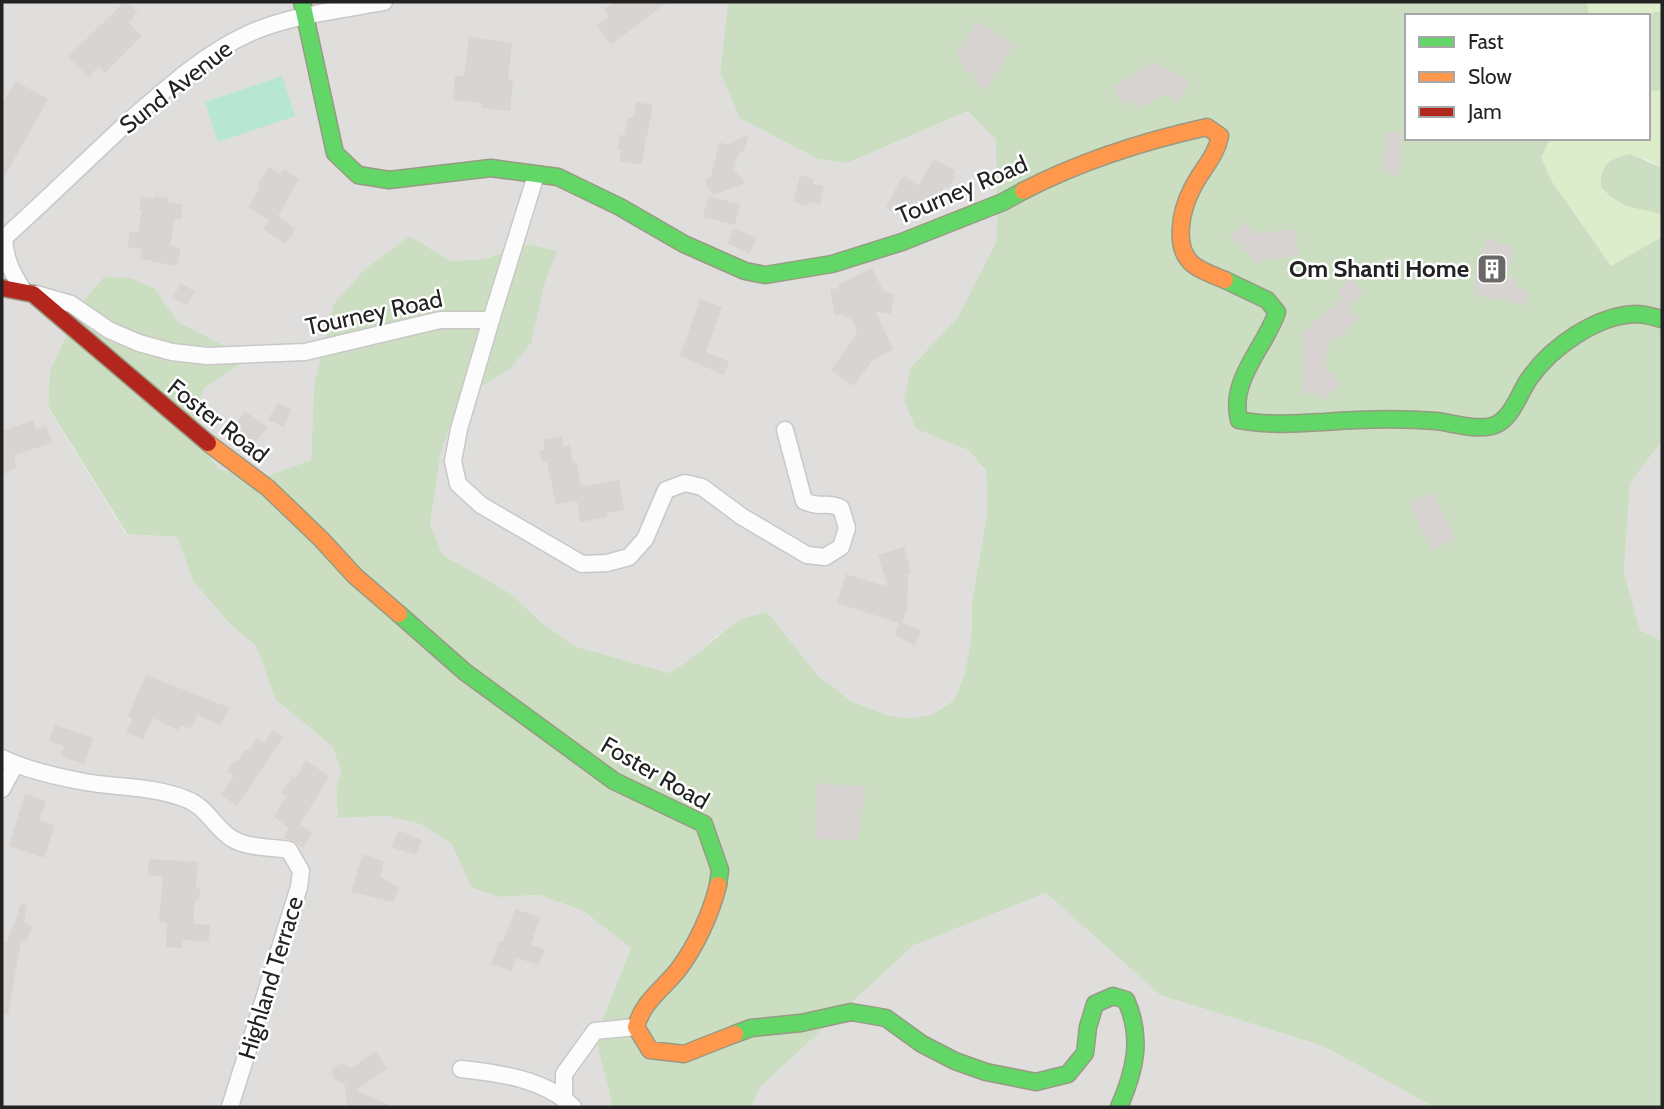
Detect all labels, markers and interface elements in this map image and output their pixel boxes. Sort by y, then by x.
legend [1405,14,1650,140]
text: Fast [1468,29,1504,54]
street label: Sund Avenue [114,34,238,139]
text: Slow [1468,64,1512,89]
text: Jam [1467,99,1502,124]
street label: Tourney Road [892,149,1032,230]
building icon: Om Shanti Home [1475,252,1509,286]
place label: Om Shanti Home [1289,254,1469,283]
street label: Tourney Road [303,284,445,341]
street label: Foster Road [162,372,274,469]
street label: Foster Road [596,730,714,815]
street label: Highland Terrace [232,893,309,1063]

